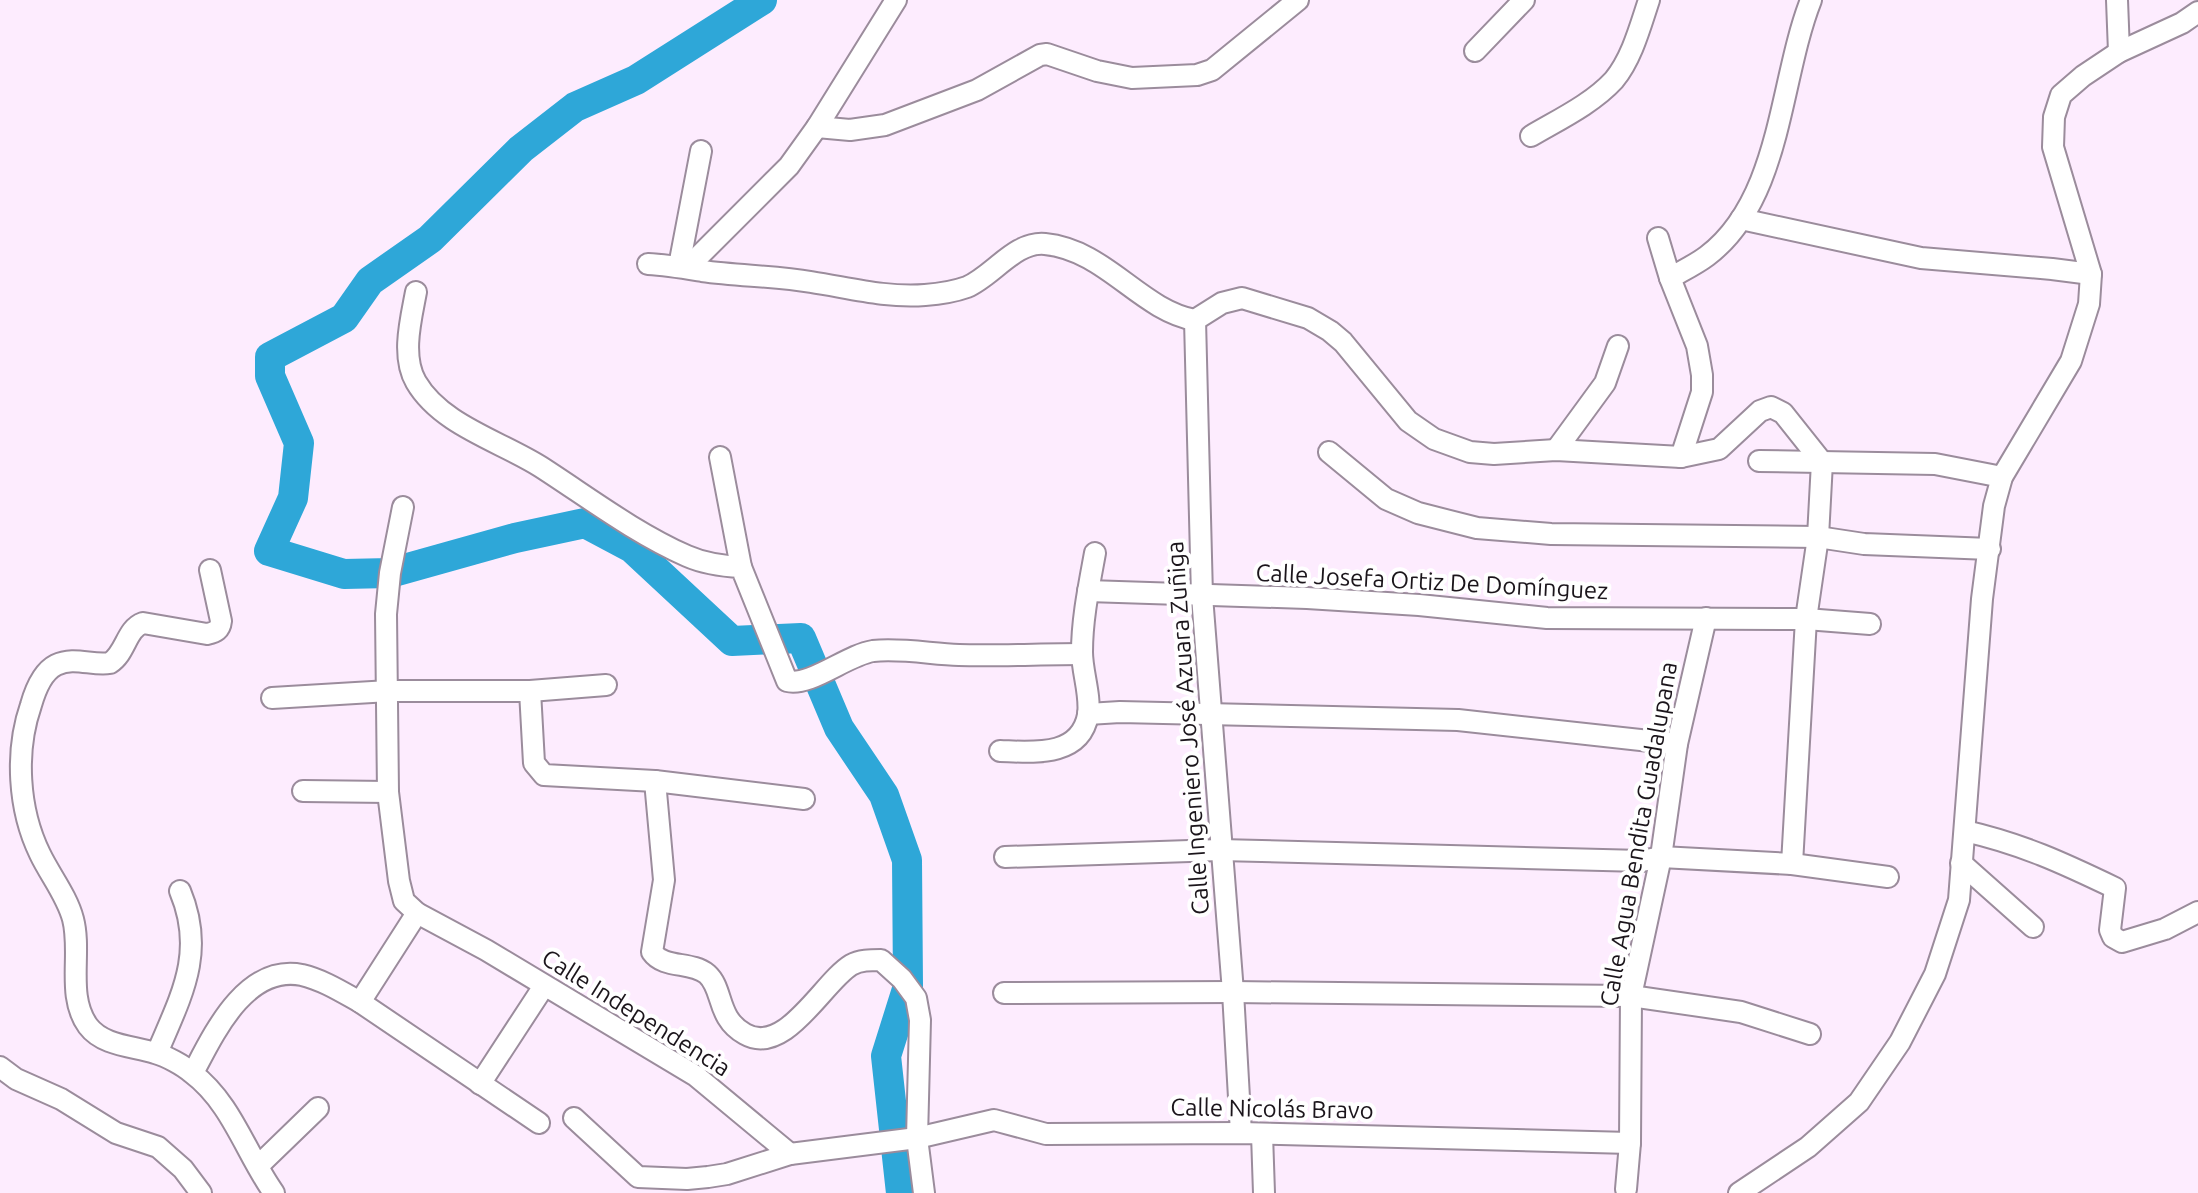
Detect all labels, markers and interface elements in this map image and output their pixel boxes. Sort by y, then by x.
street label: Calle Ingeniero José Azuara Zuñiga [1161,540,1214,916]
street label: Calle Josefa Ortiz De Domínguez [1255,559,1609,604]
street label: Calle Agua Bendita Guadalupana [1595,660,1682,1008]
street label: Calle Independencia [537,944,735,1081]
street label: Calle Nicolás Bravo [1170,1093,1374,1124]

